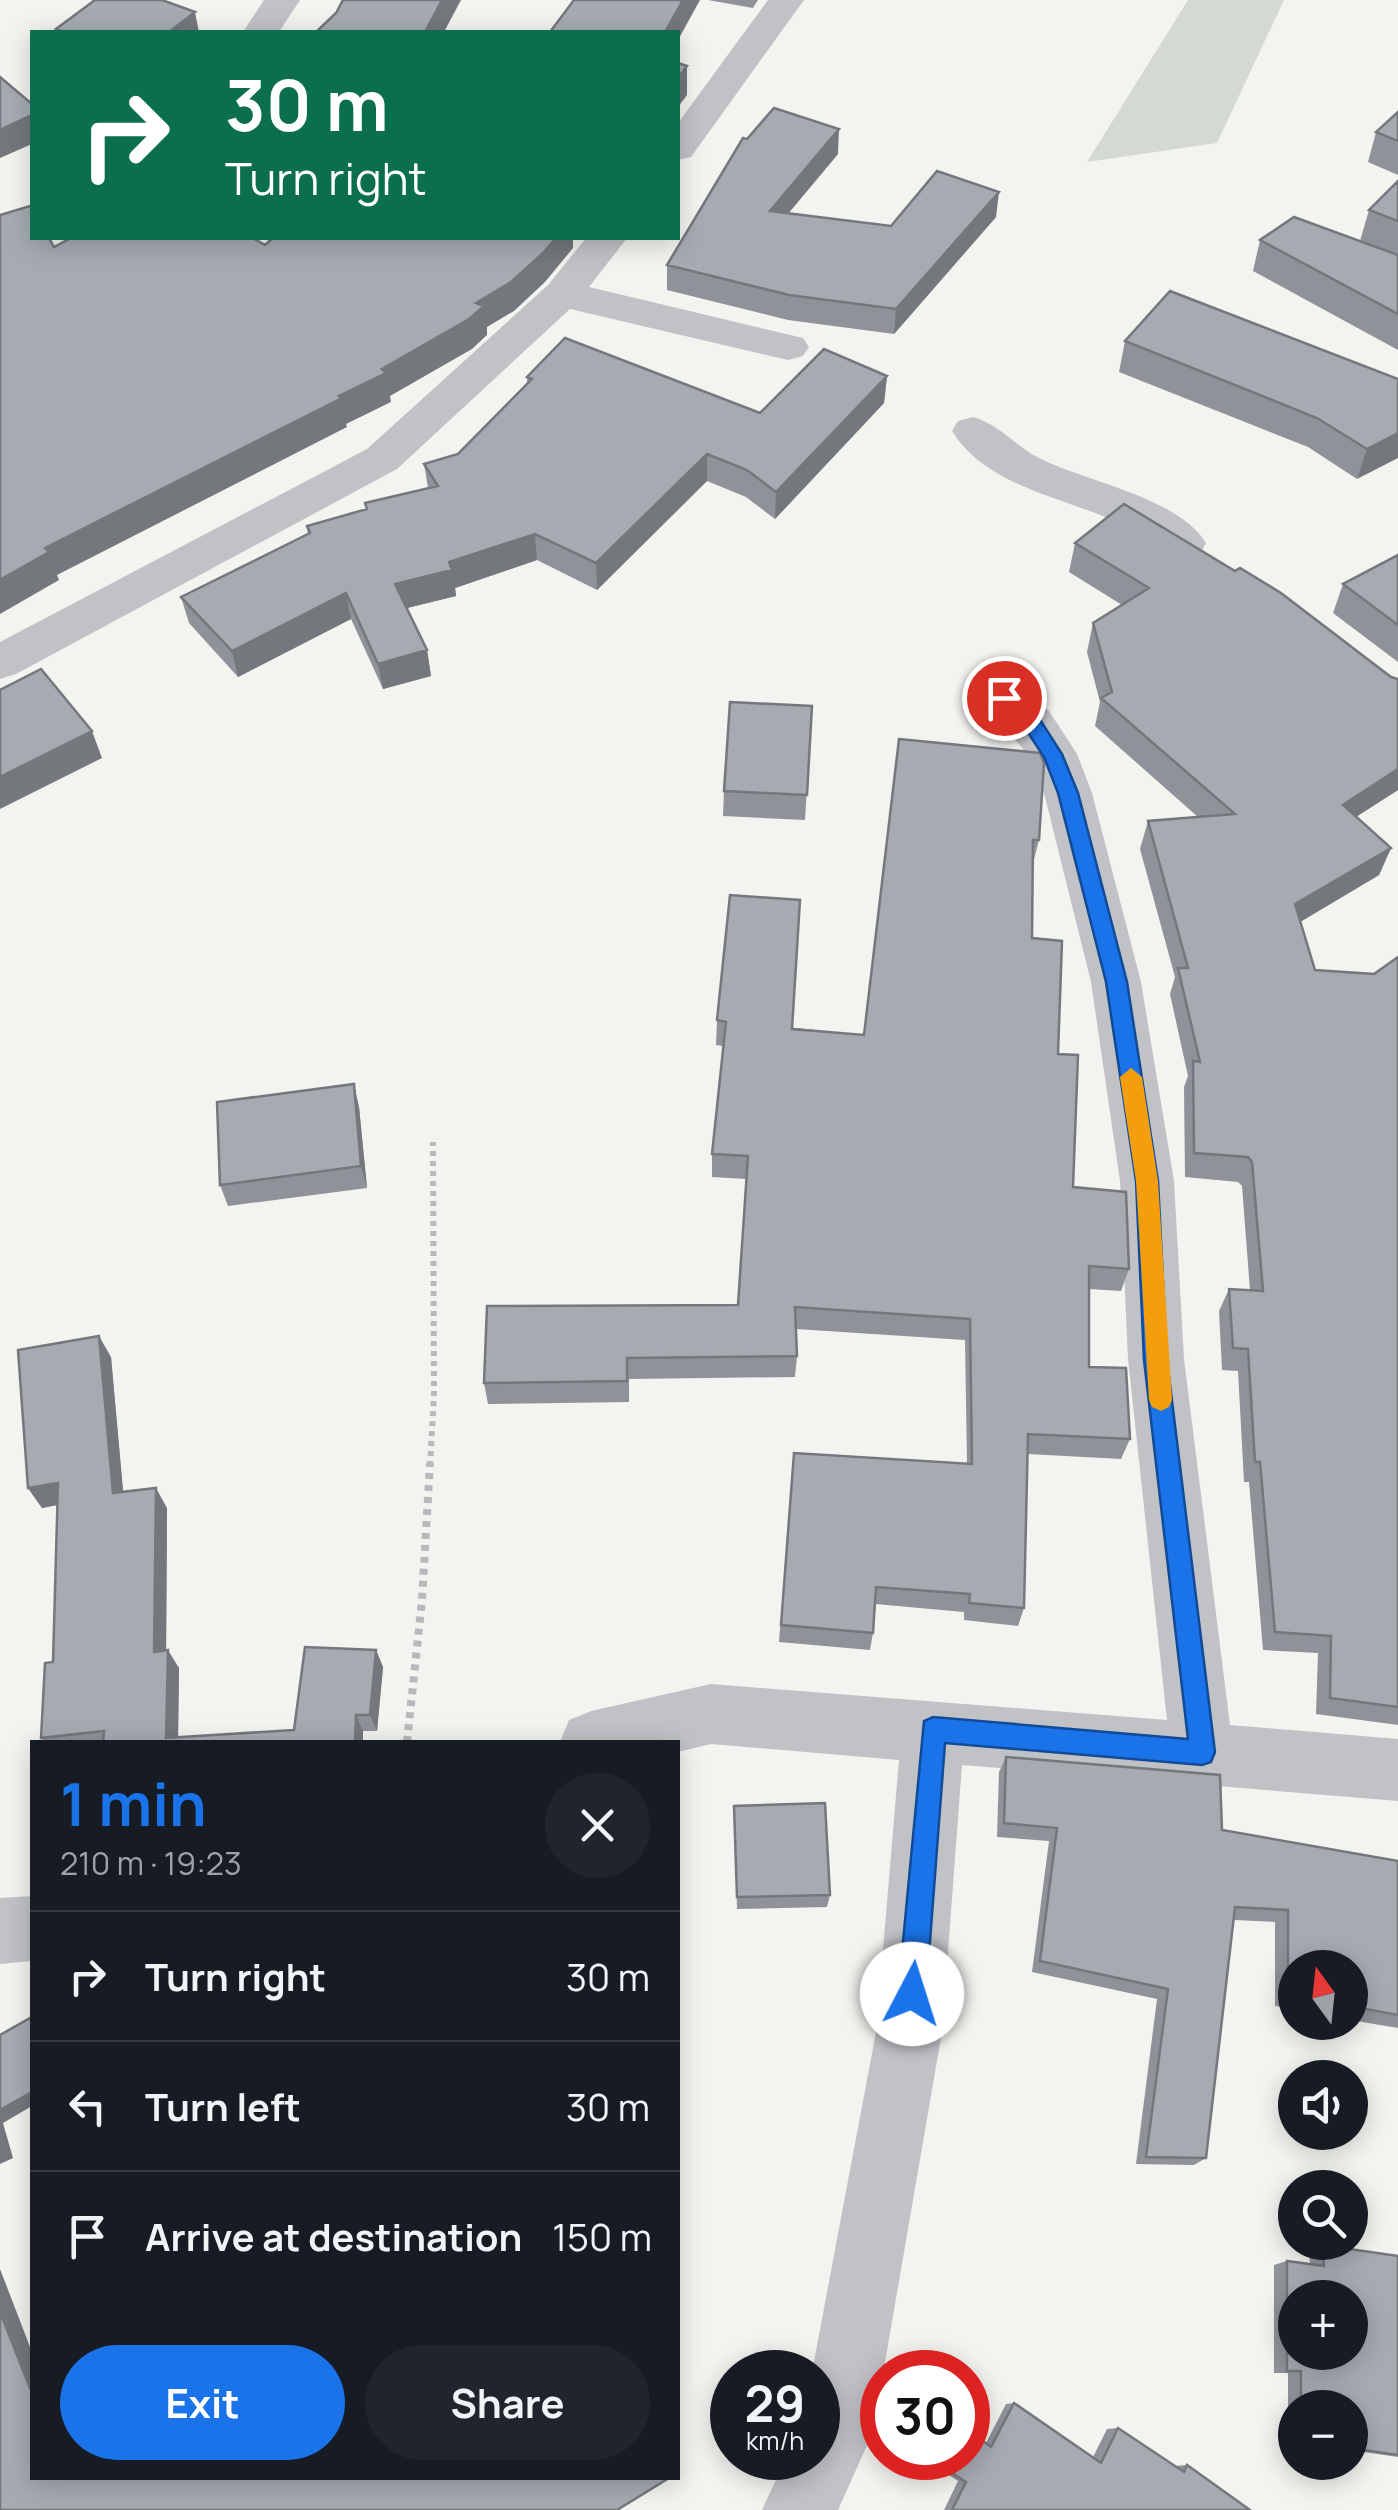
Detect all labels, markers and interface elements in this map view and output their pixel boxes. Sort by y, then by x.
text: 30 m [225,56,389,152]
icon: right [60,70,190,200]
text: Turn right [225,147,426,209]
pin [962,656,1047,741]
icon: arrive [977,671,1032,726]
text: 1 min [60,1762,207,1844]
button: close [545,1773,650,1878]
text: 210 m · 19:23 [60,1841,242,1885]
position arrow [860,1942,964,2046]
icon: right [60,1949,115,2004]
text: Turn right [145,1950,326,2002]
text: 30 m [566,1950,650,2002]
north arrow [1278,1950,1368,2040]
map controls [1278,1950,1368,2480]
button: sound [1278,2060,1368,2150]
icon: left [60,2079,115,2134]
text: Turn left [145,2080,301,2132]
text: 30 m [566,2080,650,2132]
button: search [1278,2170,1368,2260]
icon: arrive [60,2209,115,2264]
text: Arrive at destination [145,2210,522,2262]
text: 150 m [552,2210,652,2262]
button: + [1278,2280,1368,2370]
button: Exit [60,2345,345,2460]
button: Share [365,2345,650,2460]
speed limit sign: 30 [860,2350,990,2480]
text: 29 [745,2369,805,2437]
button: − [1278,2390,1368,2480]
text: km/h [746,2423,804,2458]

